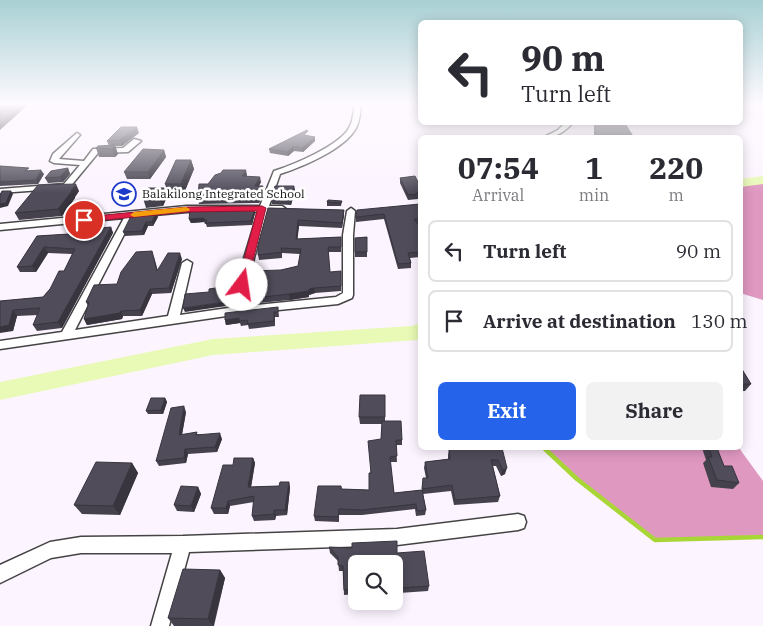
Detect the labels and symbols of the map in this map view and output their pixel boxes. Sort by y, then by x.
school or university icon: Balakilong Integrated School [111,181,137,207]
place label: Balakilong Integrated School [142,186,305,201]
pin [63,199,105,241]
position arrow [215,258,267,310]

